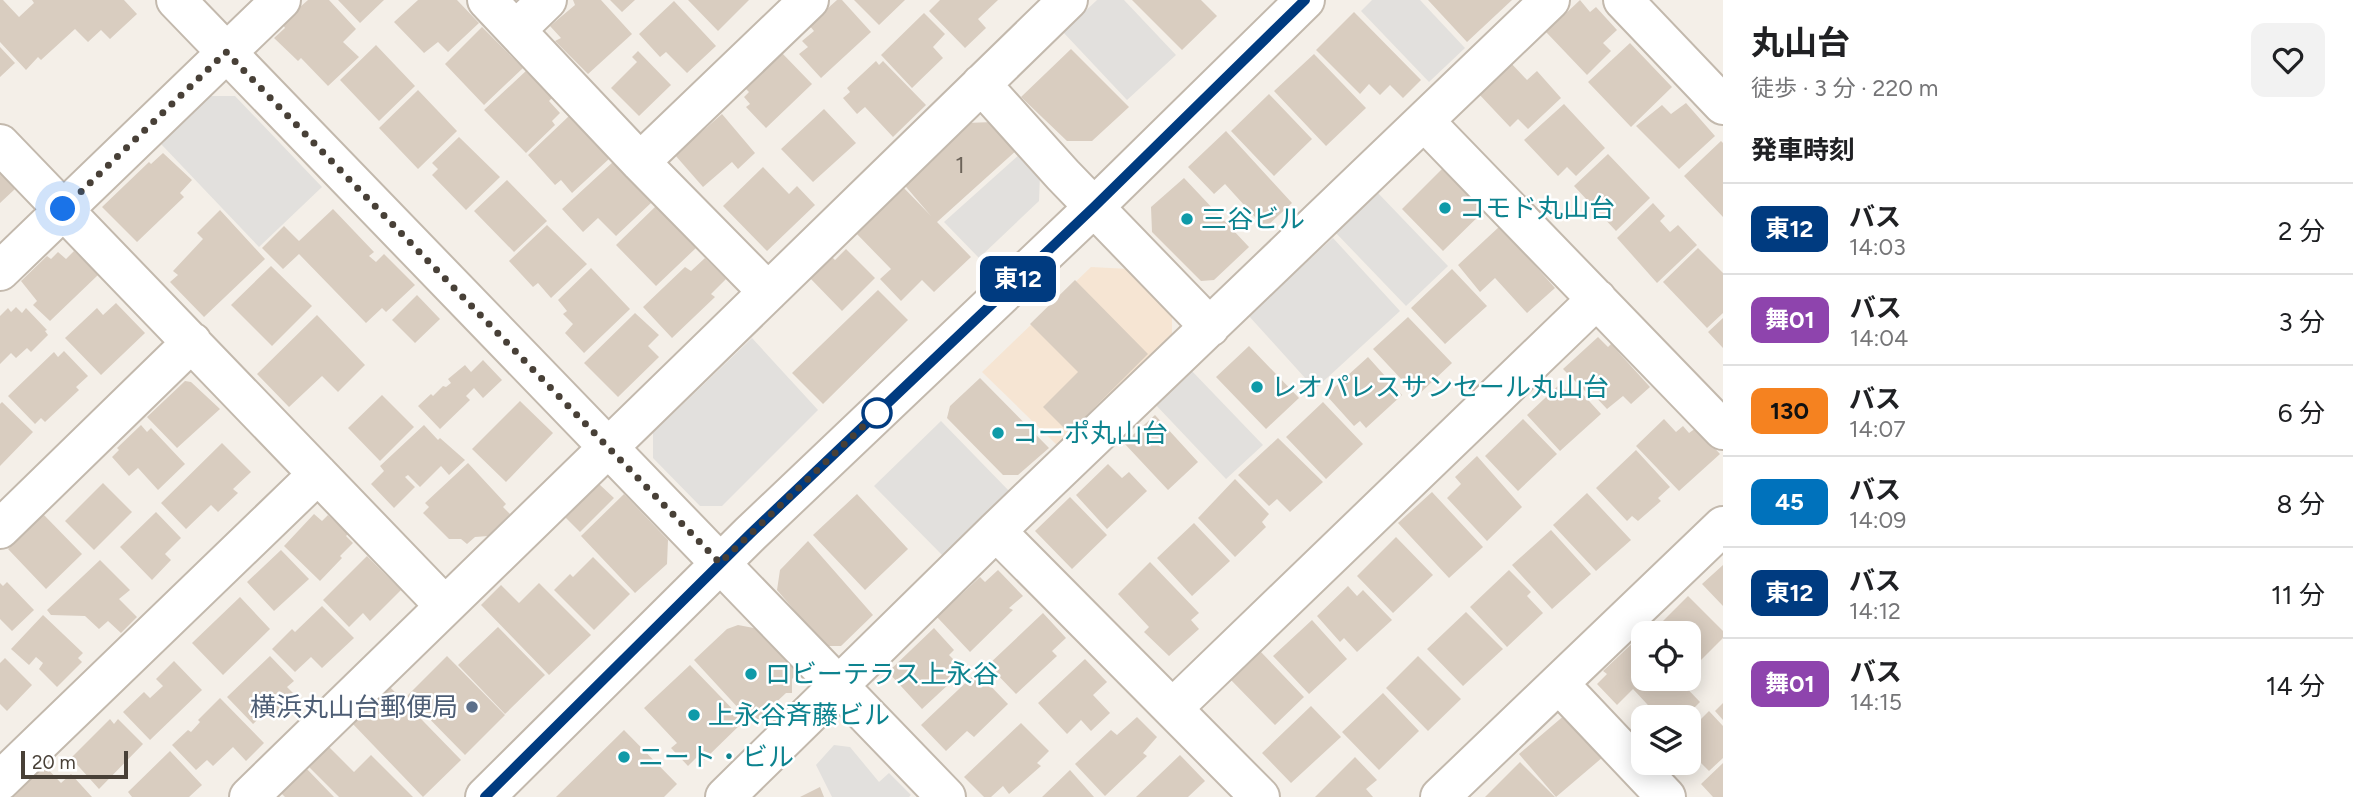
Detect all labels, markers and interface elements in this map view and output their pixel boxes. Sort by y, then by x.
text: 丸山台 [1751,23,1850,62]
button: heart [2251,23,2325,97]
text: 徒歩 · 3 分 · 220 m [1751,74,1938,102]
text: 発車時刻 [1751,134,1855,166]
house number: 1 [955,151,965,179]
your location [45,191,80,226]
place label: コモド丸山台 [1459,192,1615,224]
marker: コモド丸山台 [1437,200,1453,216]
text: バス [1849,201,1901,233]
place label: 三谷ビル [1201,203,1305,235]
marker: 三谷ビル [1179,211,1195,227]
text: 東12 [1765,214,1814,243]
text: 2 分 [2278,215,2325,247]
text: 14:03 [1849,233,1906,261]
line badge: 東12 [978,256,1058,302]
text: 東12 [994,264,1042,293]
text: バス [1850,292,1902,324]
text: 舞01 [1765,305,1815,334]
text: 3 分 [2278,306,2325,338]
text: 14:04 [1850,324,1908,352]
place label: レオパレスサンセール丸山台 [1271,371,1609,403]
marker: レオパレスサンセール丸山台 [1249,379,1265,395]
text: バス [1849,383,1901,415]
text: 130 [1770,396,1809,425]
text: 6 分 [2278,397,2325,429]
unlabelled marker [862,398,892,428]
text: 14:07 [1849,415,1906,443]
place label: コーポ丸山台 [1012,417,1168,449]
marker: コーポ丸山台 [990,425,1006,441]
text: バス [1849,474,1901,506]
text: 45 [1775,487,1804,516]
text: 8 分 [2277,488,2325,520]
text: 14:09 [1849,506,1906,534]
text: バス [1849,565,1901,597]
text: 東12 [1765,578,1814,607]
text: 11 分 [2271,579,2325,611]
text: 14:12 [1849,597,1901,625]
map controls [1631,621,1701,775]
button: locate [1631,621,1701,691]
text: バス [1850,656,1902,688]
place label: ロビーテラス上永谷 [765,658,998,690]
marker: ロビーテラス上永谷 [743,666,759,682]
text: 舞01 [1765,669,1815,698]
text: 14 分 [2266,670,2325,702]
text: 14:15 [1850,688,1902,716]
place label: 横浜丸山台郵便局 [250,691,458,723]
marker: 横浜丸山台郵便局 [464,699,480,715]
place label: 上永谷斉藤ビル [708,699,890,731]
button: layers [1631,705,1701,775]
marker: 上永谷斉藤ビル [686,707,702,723]
place label: ニート・ビル [638,741,794,773]
scale bar [21,748,128,780]
marker: ニート・ビル [616,749,632,765]
text: 20 m [32,751,76,774]

